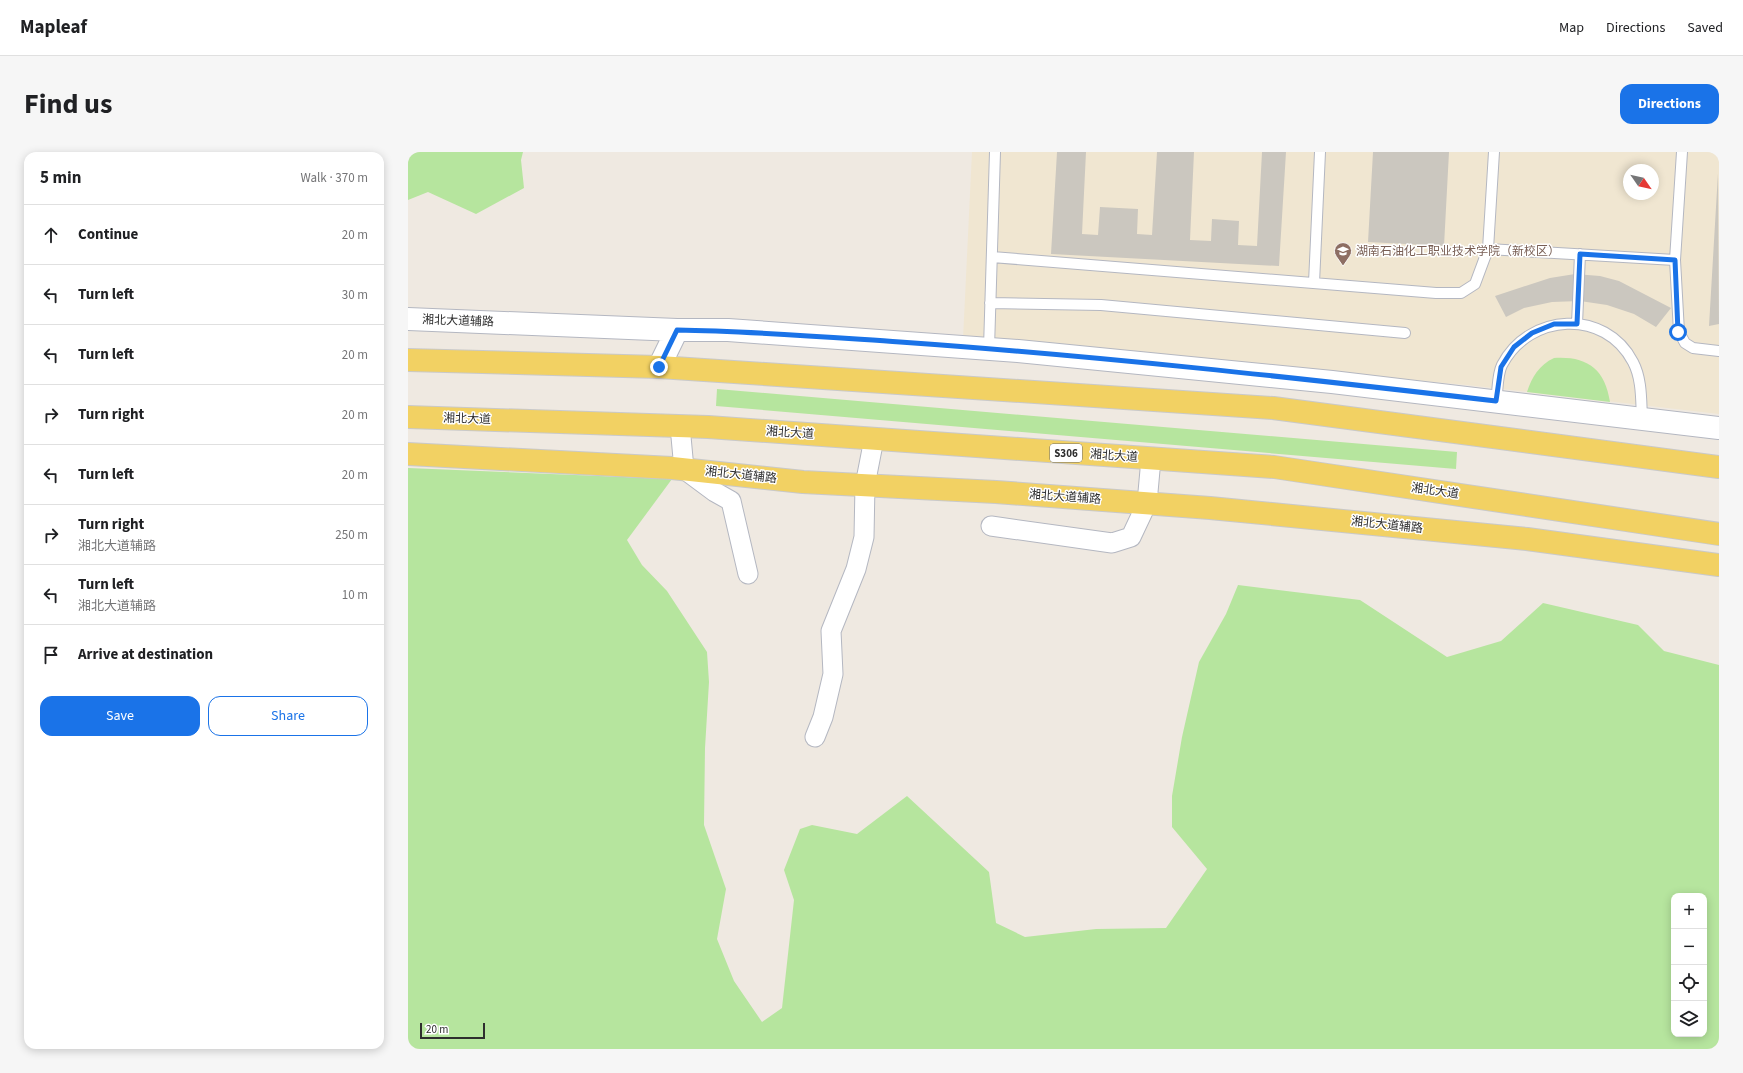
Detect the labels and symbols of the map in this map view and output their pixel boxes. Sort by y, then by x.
north arrow [1623,164,1659,200]
school or university icon: 湖南石油化工职业技术学院（新校区） [1333,241,1353,266]
place label: 湖南石油化工职业技术学院（新校区） [1356,243,1560,260]
street label: 湘北大道辅路 [422,311,494,331]
route start [1669,323,1687,341]
route end [650,358,668,376]
street label: 湘北大道 [443,410,491,428]
street label: 湘北大道 [765,423,815,443]
road number: S306 [1050,444,1082,462]
street label: 湘北大道 [1089,446,1139,466]
street label: 湘北大道辅路 [704,463,778,487]
street label: 湘北大道 [1410,479,1460,503]
street label: 湘北大道辅路 [1028,486,1102,508]
street label: 湘北大道辅路 [1350,513,1424,537]
scale bar [420,1021,485,1040]

